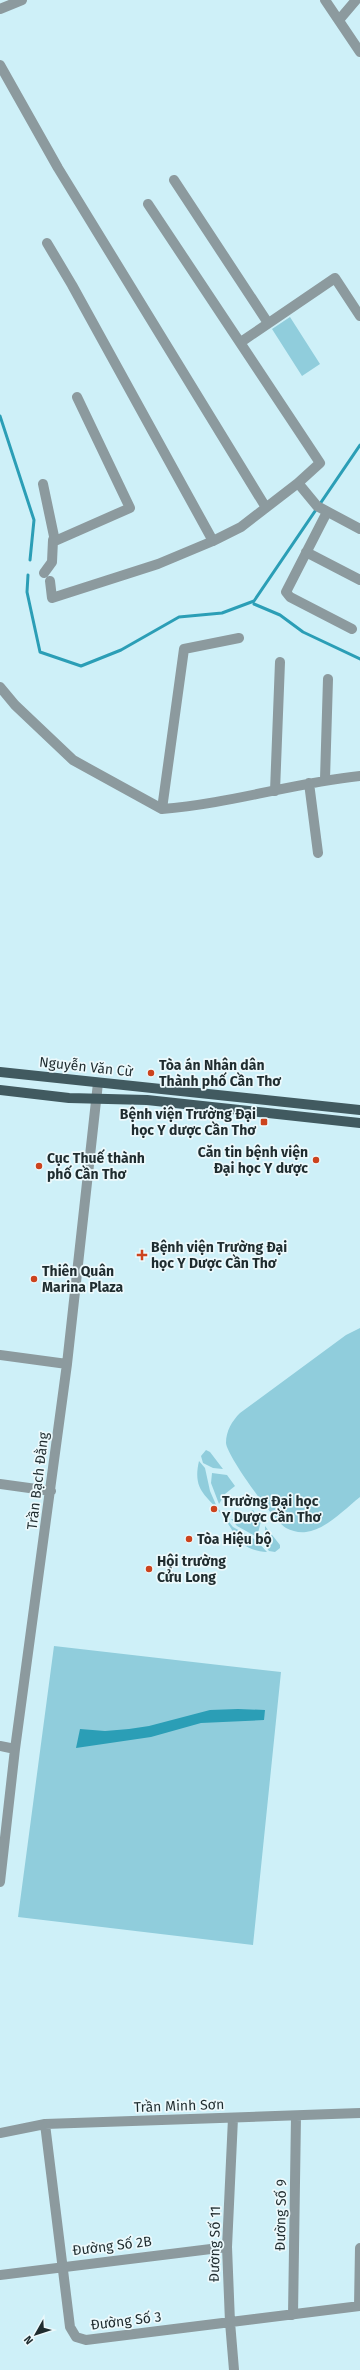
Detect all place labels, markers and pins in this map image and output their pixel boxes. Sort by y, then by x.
place label: Tòa án Nhân dân Thành phố Cần Thơ [159,1057,281,1090]
marker: Tòa án Nhân dân Thành phố Cần Thơ [146,1068,156,1078]
place label: Bệnh viện Trường Đại học Y dược Cần Thơ [120,1106,256,1139]
marker: Bệnh viện Trường Đại học Y dược Cần Thơ [259,1117,269,1127]
place label: Căn tin bệnh viện Đại học Y dược [198,1144,308,1177]
place label: Cục Thuế thành phố Cần Thơ [47,1148,145,1183]
marker: Căn tin bệnh viện Đại học Y dược [311,1155,321,1165]
marker: Cục Thuế thành phố Cần Thơ [34,1161,44,1171]
place label: Bệnh viện Trường Đại học Y Dược Cần Thơ [151,1239,287,1272]
marker: Bệnh viện Trường Đại học Y Dược Cần Thơ [136,1249,148,1261]
place label: Thiên Quân Marina Plaza [42,1263,124,1296]
marker: Thiên Quân Marina Plaza [29,1274,39,1284]
place label: Trường Đại học Y Dược Cần Thơ [221,1493,322,1526]
marker: Trường Đại học Y Dược Cần Thơ [209,1504,219,1514]
place label: Tòa Hiệu bộ [197,1531,272,1548]
marker: Tòa Hiệu bộ [184,1534,194,1544]
place label: Hội trường Cửu Long [157,1553,226,1586]
marker: Hội trường Cửu Long [144,1564,154,1574]

